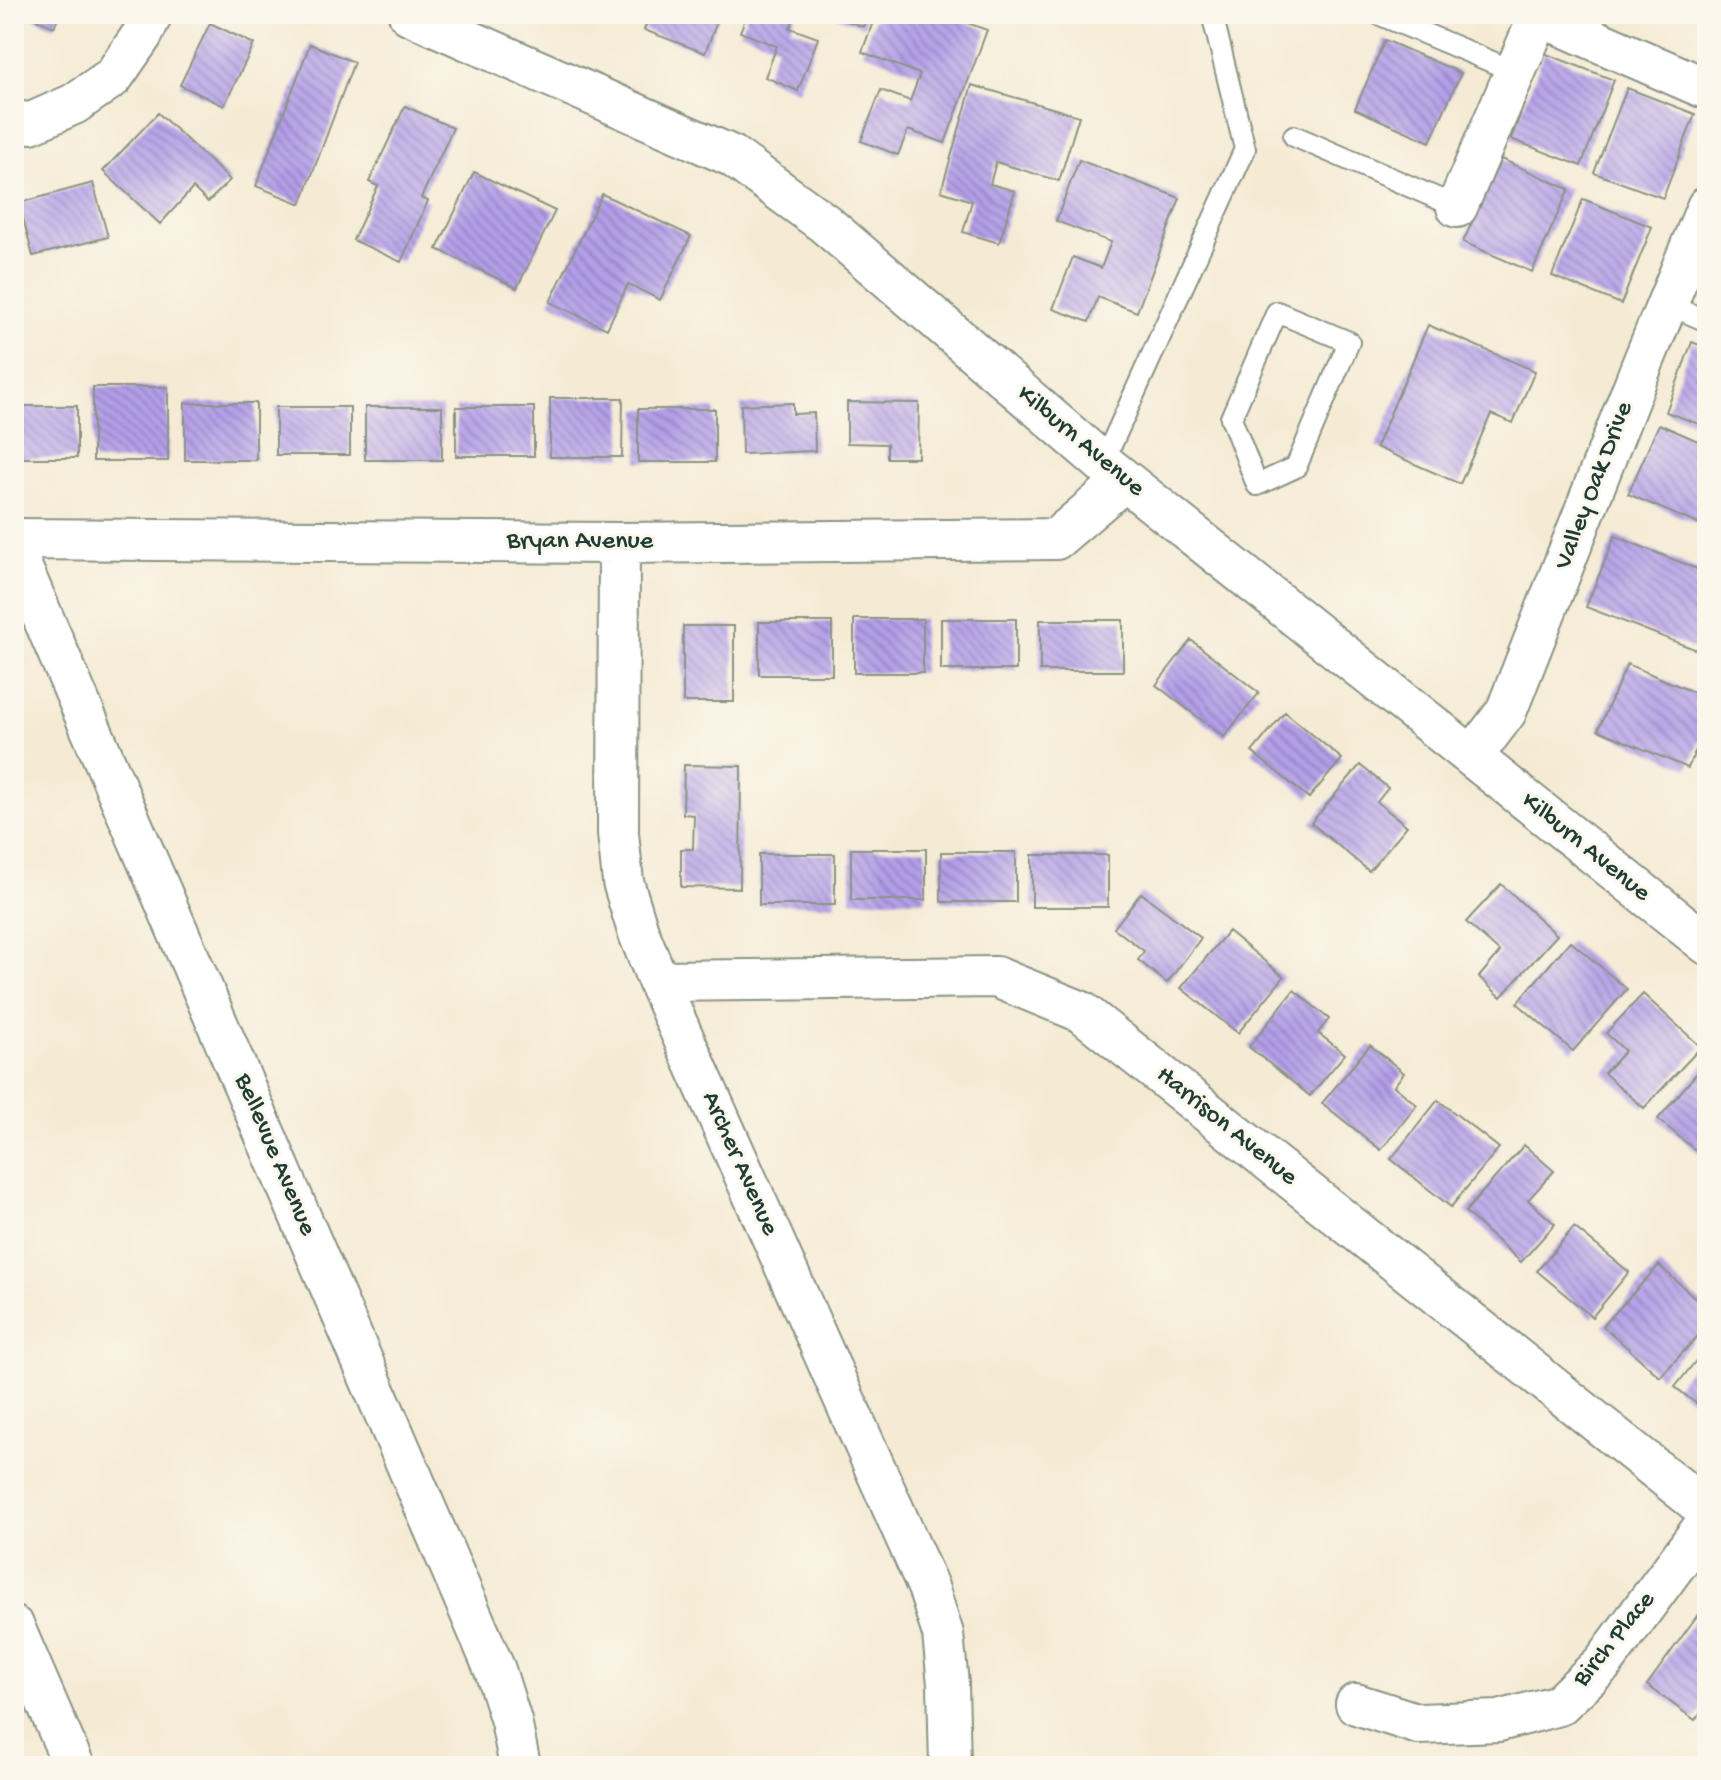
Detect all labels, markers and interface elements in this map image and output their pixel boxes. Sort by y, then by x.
street label: Kilburn Avenue [1010,380,1151,505]
street label: Valley Oak Drive [1548,397,1641,575]
street label: Bryan Avenue [506,527,654,558]
street label: Kilburn Avenue [1514,786,1656,910]
street label: Harrison Avenue [1149,1060,1303,1194]
street label: Bellevue Avenue [226,1068,322,1241]
street label: Archer Avenue [693,1087,785,1241]
street label: Birch Place [1566,1586,1663,1695]

